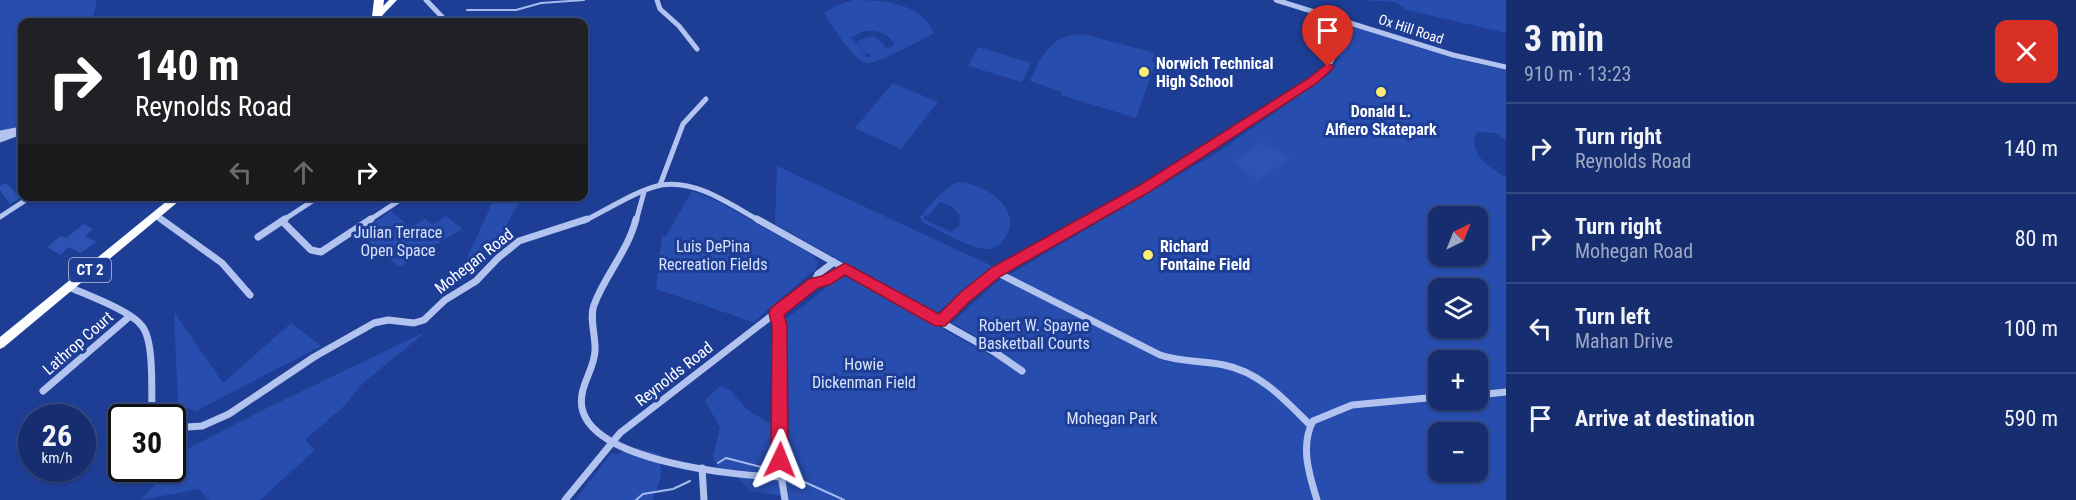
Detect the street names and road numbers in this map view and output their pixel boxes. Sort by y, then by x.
street label: Ox Hill Road [1376,11,1446,47]
street label: Mohegan Road [431,224,517,298]
road number: CT 2 [69,258,111,282]
street label: Lathrop Court [39,307,117,379]
street label: Reynolds Road [631,338,717,410]

